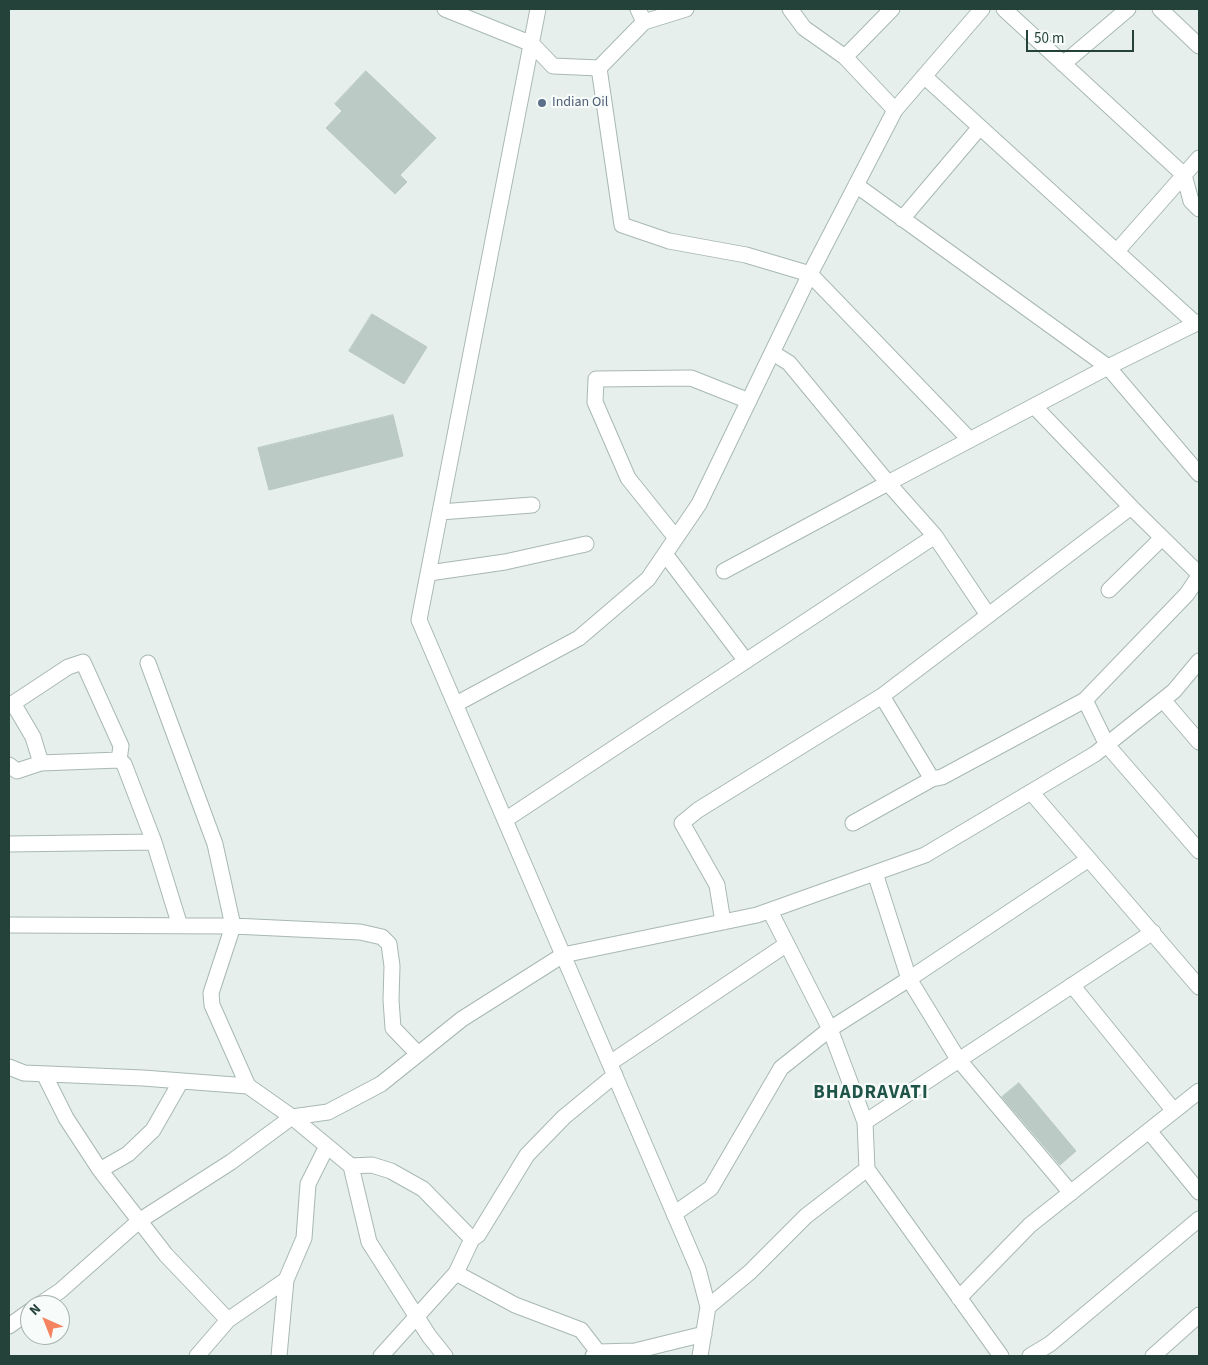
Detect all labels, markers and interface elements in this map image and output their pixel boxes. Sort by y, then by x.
scale bar [1028,20,1136,52]
text: 50 m [1034,28,1064,49]
place label: Indian Oil [552,95,608,111]
marker: Indian Oil [536,97,548,109]
district label: BHADRAVATI [812,1083,930,1105]
north arrow [20,1295,70,1345]
text: N [25,1300,46,1320]

